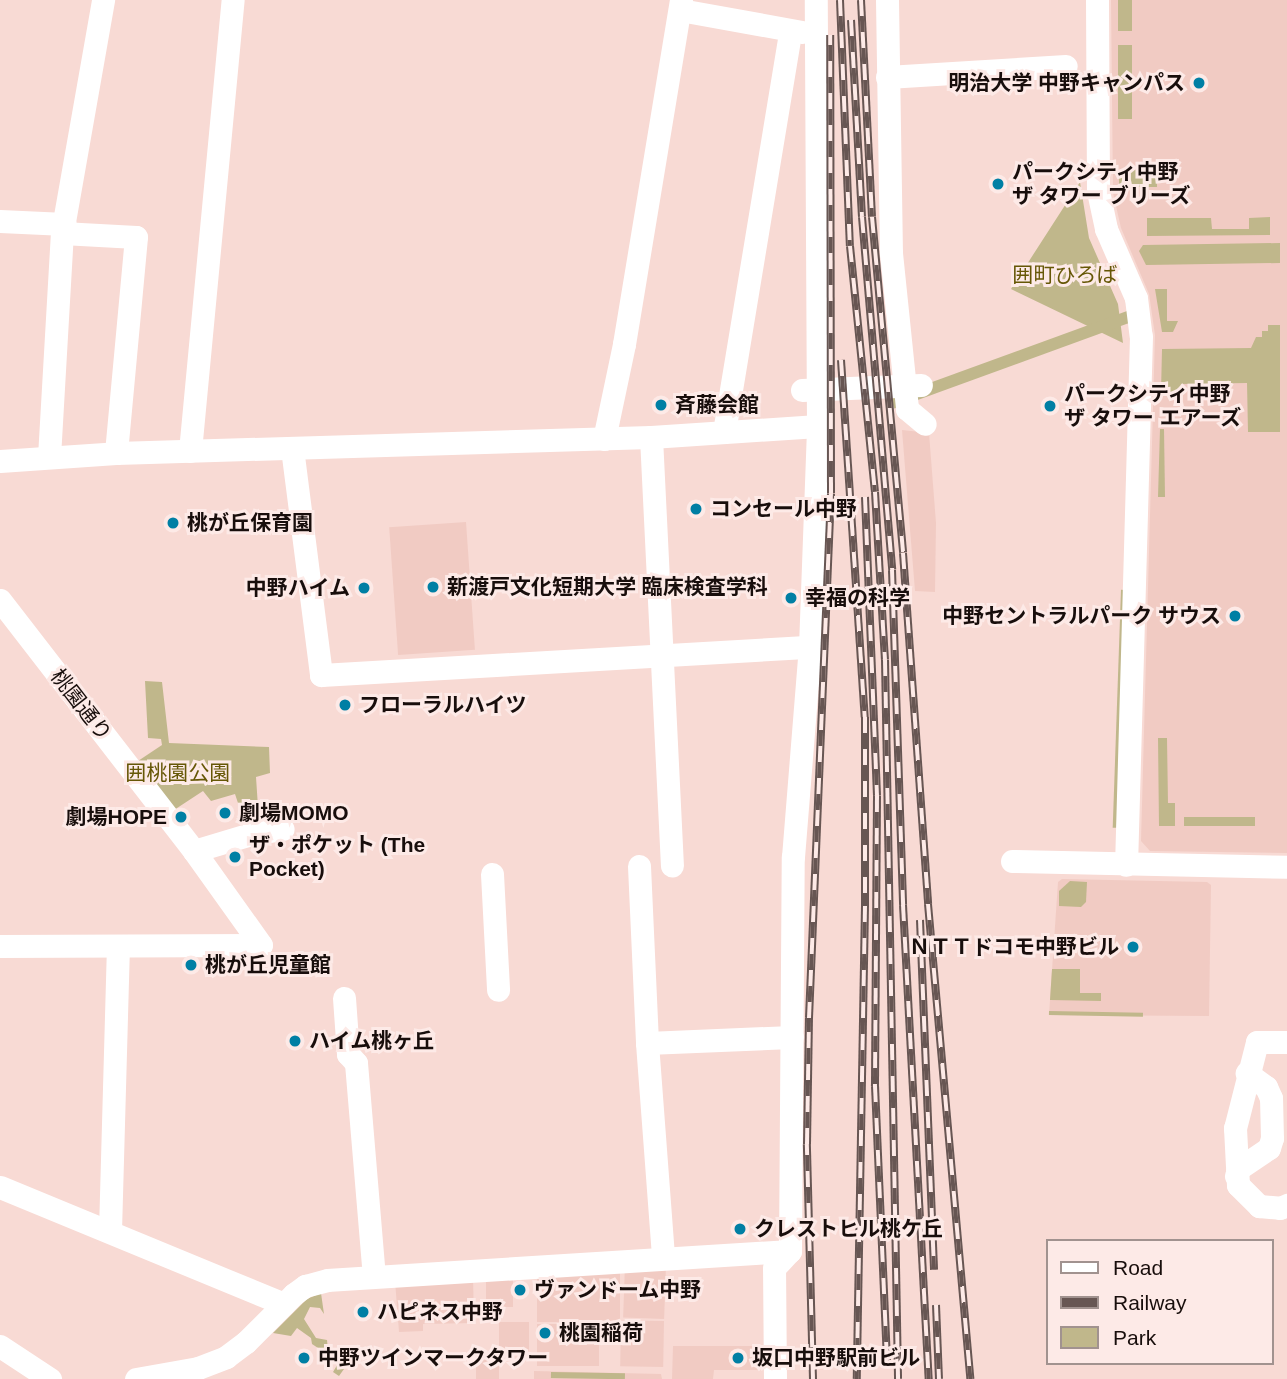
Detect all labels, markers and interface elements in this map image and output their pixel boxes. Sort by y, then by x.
place label: 明治大学 中野キャンパス [948,70,1185,96]
marker: 明治大学 中野キャンパス [1191,75,1207,91]
place label: パークシティ中野 ザ タワー ブリーズ [1012,159,1192,209]
marker: パークシティ中野 ザ タワー ブリーズ [990,176,1006,192]
park label: 囲町ひろば [1013,262,1117,288]
place label: パークシティ中野 ザ タワー エアーズ [1064,381,1242,431]
place label: 斉藤会館 [675,392,759,418]
marker: 斉藤会館 [653,397,669,413]
marker: パークシティ中野 ザ タワー エアーズ [1042,398,1058,414]
place label: コンセール中野 [710,496,857,522]
marker: コンセール中野 [688,501,704,517]
place label: 桃が丘保育園 [187,510,313,536]
marker: 桃が丘保育園 [165,515,181,531]
place label: 新渡戸文化短期大学 臨床検査学科 [447,574,768,600]
place label: 中野ハイム [245,575,350,601]
marker: 新渡戸文化短期大学 臨床検査学科 [425,579,441,595]
marker: 中野ハイム [356,580,372,596]
place label: 幸福の科学 [805,585,910,611]
marker: 幸福の科学 [783,590,799,606]
place label: 中野セントラルパーク サウス [942,603,1221,629]
marker: 中野セントラルパーク サウス [1227,608,1243,624]
street label: 桃園通り [45,664,117,746]
place label: フローラルハイツ [359,692,527,718]
marker: フローラルハイツ [337,697,353,713]
park label: 囲桃園公園 [126,760,230,786]
place label: 劇場MOMO [239,800,349,826]
place label: 劇場HOPE [65,804,167,830]
marker: 劇場MOMO [217,805,233,821]
marker: 劇場HOPE [173,809,189,825]
place label: ザ・ポケット (The Pocket) [249,832,425,882]
marker: ザ・ポケット (The Pocket) [227,849,243,865]
place label: ＮＴＴドコモ中野ビル [909,934,1119,960]
marker: ＮＴＴドコモ中野ビル [1125,939,1141,955]
place label: 桃が丘児童館 [205,952,331,978]
marker: 桃が丘児童館 [183,957,199,973]
place label: ハイム桃ヶ丘 [309,1028,435,1054]
marker: ハイム桃ヶ丘 [287,1033,303,1049]
place label: クレストヒル桃ケ丘 [754,1216,943,1242]
marker: クレストヒル桃ケ丘 [732,1221,748,1237]
legend [1046,1239,1273,1365]
text: Road [1113,1256,1163,1279]
place label: ヴァンドーム中野 [534,1277,702,1303]
marker: ヴァンドーム中野 [512,1282,528,1298]
text: Railway [1113,1291,1187,1314]
place label: ハピネス中野 [377,1299,503,1325]
marker: ハピネス中野 [355,1304,371,1320]
place label: 桃園稲荷 [559,1320,643,1346]
marker: 桃園稲荷 [537,1325,553,1341]
text: Park [1113,1326,1156,1349]
place label: 中野ツインマークタワー [318,1345,549,1371]
place label: 坂口中野駅前ビル [752,1345,920,1371]
marker: 中野ツインマークタワー [296,1350,312,1366]
marker: 坂口中野駅前ビル [730,1350,746,1366]

